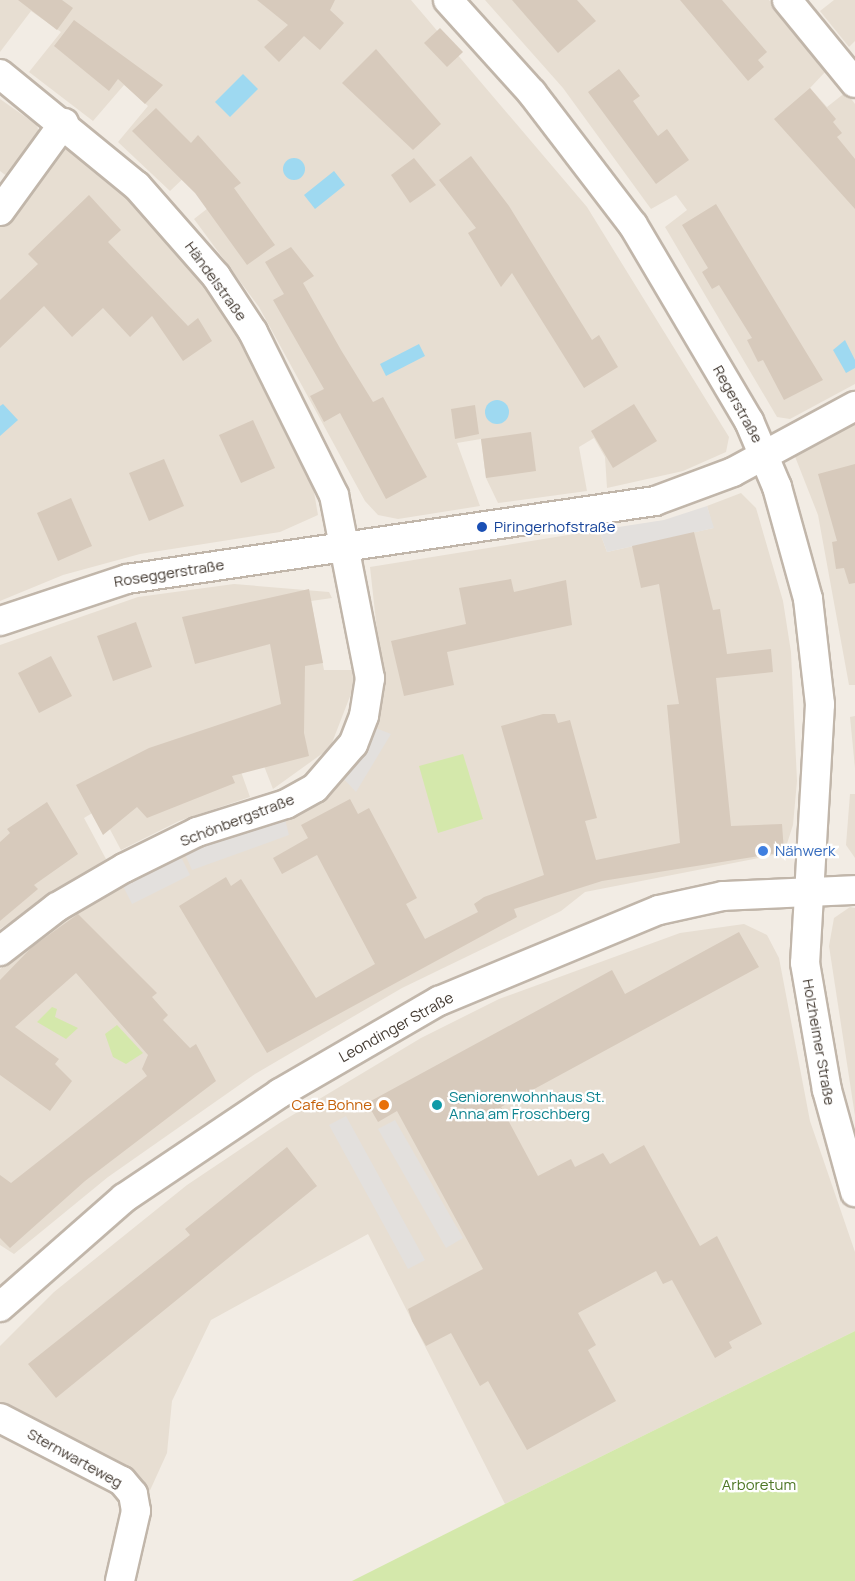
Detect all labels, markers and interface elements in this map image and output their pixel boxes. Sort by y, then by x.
street label: Händelstraße [181,238,251,324]
street label: Regerstraße [709,362,767,446]
place label: Piringerhofstraße [494,518,616,536]
marker: Piringerhofstraße [475,520,489,534]
street label: Roseggerstraße [112,555,226,591]
street label: Schönbergstraße [177,790,297,850]
place label: Nähwerk [775,842,835,860]
marker: Nähwerk [756,844,770,858]
street label: Holzheimer Straße [799,977,839,1107]
street label: Leondinger Straße [336,988,456,1066]
place label: Seniorenwohnhaus St. Anna am Froschberg [449,1087,605,1122]
place label: Cafe Bohne [292,1096,372,1114]
marker: Cafe Bohne [377,1098,391,1112]
marker: Seniorenwohnhaus St. Anna am Froschberg [430,1098,444,1112]
street label: Sternwarteweg [24,1424,126,1492]
park label: Arboretum [722,1476,796,1494]

